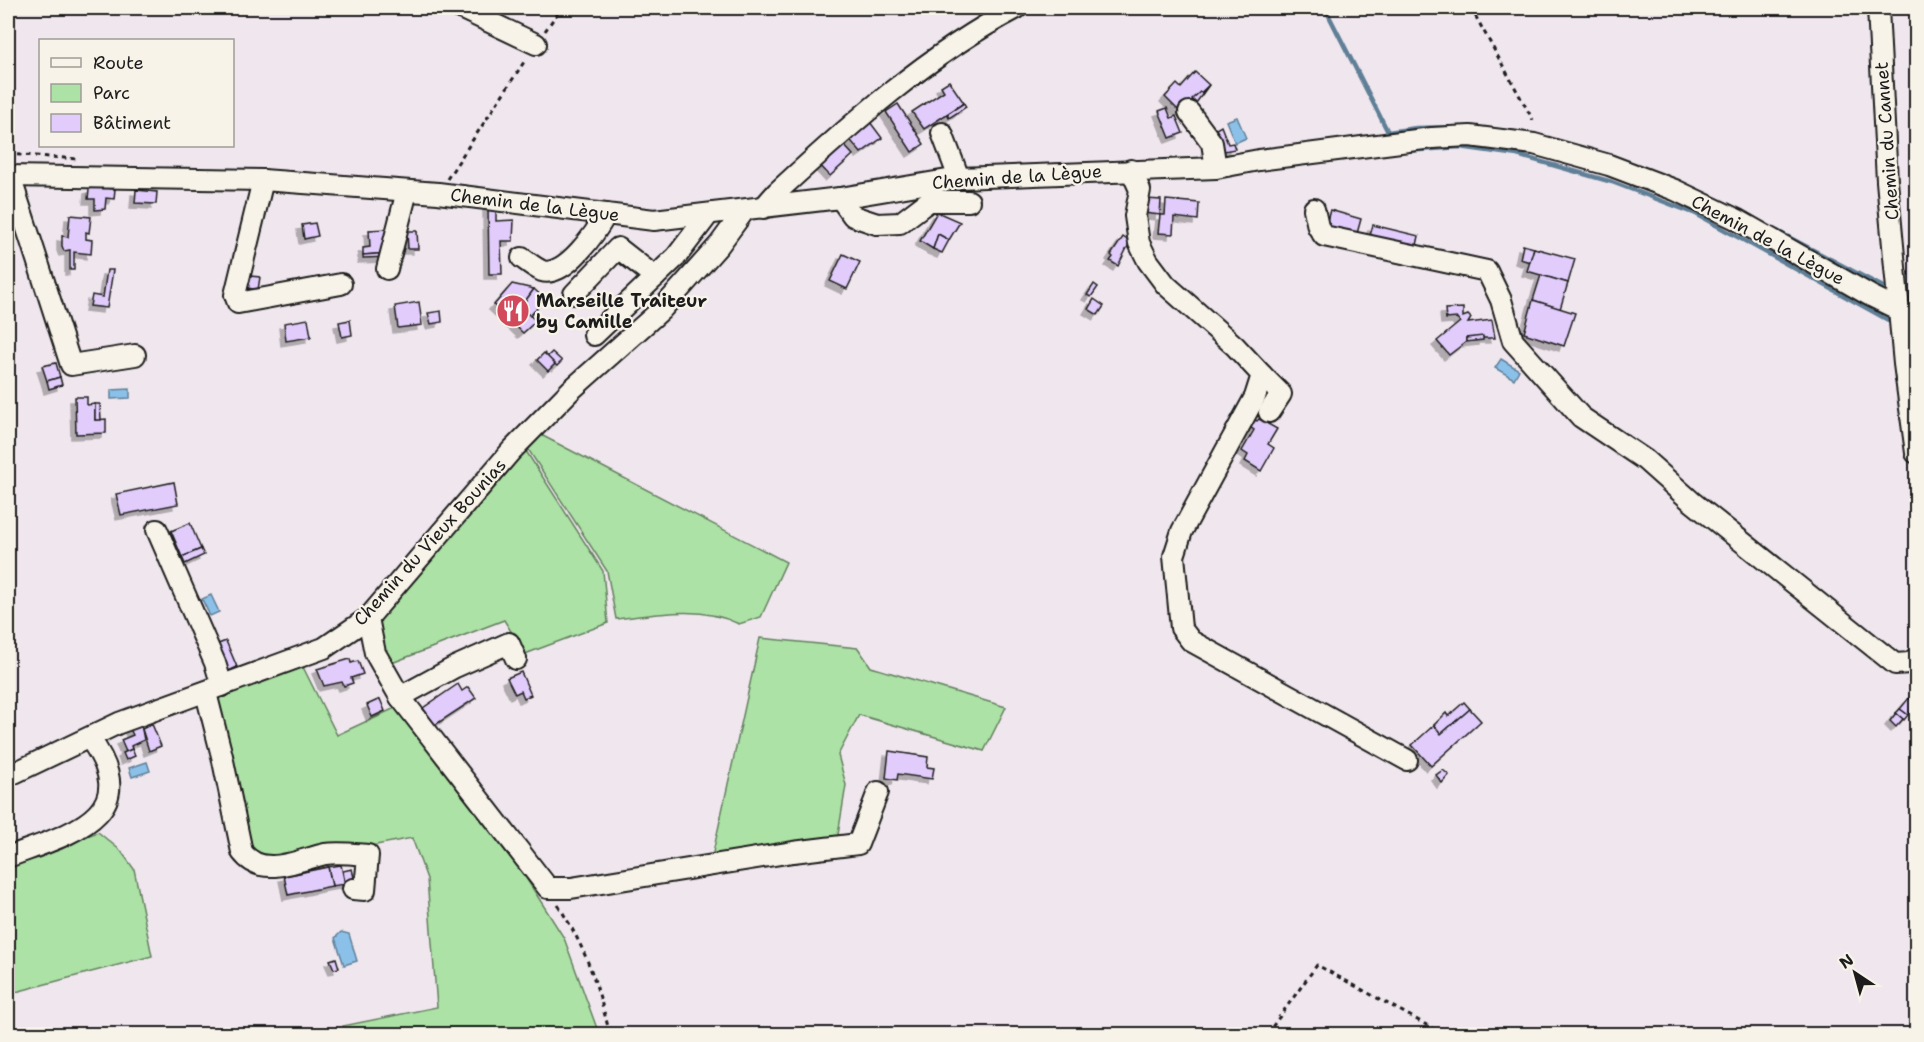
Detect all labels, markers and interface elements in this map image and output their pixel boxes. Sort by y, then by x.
legend [39,39,234,147]
text: Route [93,51,144,75]
street label: Chemin du Cannet [1869,61,1905,221]
text: Parc [93,81,130,105]
text: Bâtiment [93,111,171,135]
street label: Chemin de la Lègue [931,159,1103,195]
street label: Chemin de la Lègue [449,183,621,227]
street label: Chemin de la Lègue [1687,189,1849,291]
place label: Marseille Traiteur by Camille [536,289,707,334]
restaurant icon: Marseille Traiteur by Camille [495,293,531,329]
street label: Chemin du Vieux Bounias [348,453,512,631]
north arrow [1825,943,1885,1003]
text: N [1835,949,1858,973]

